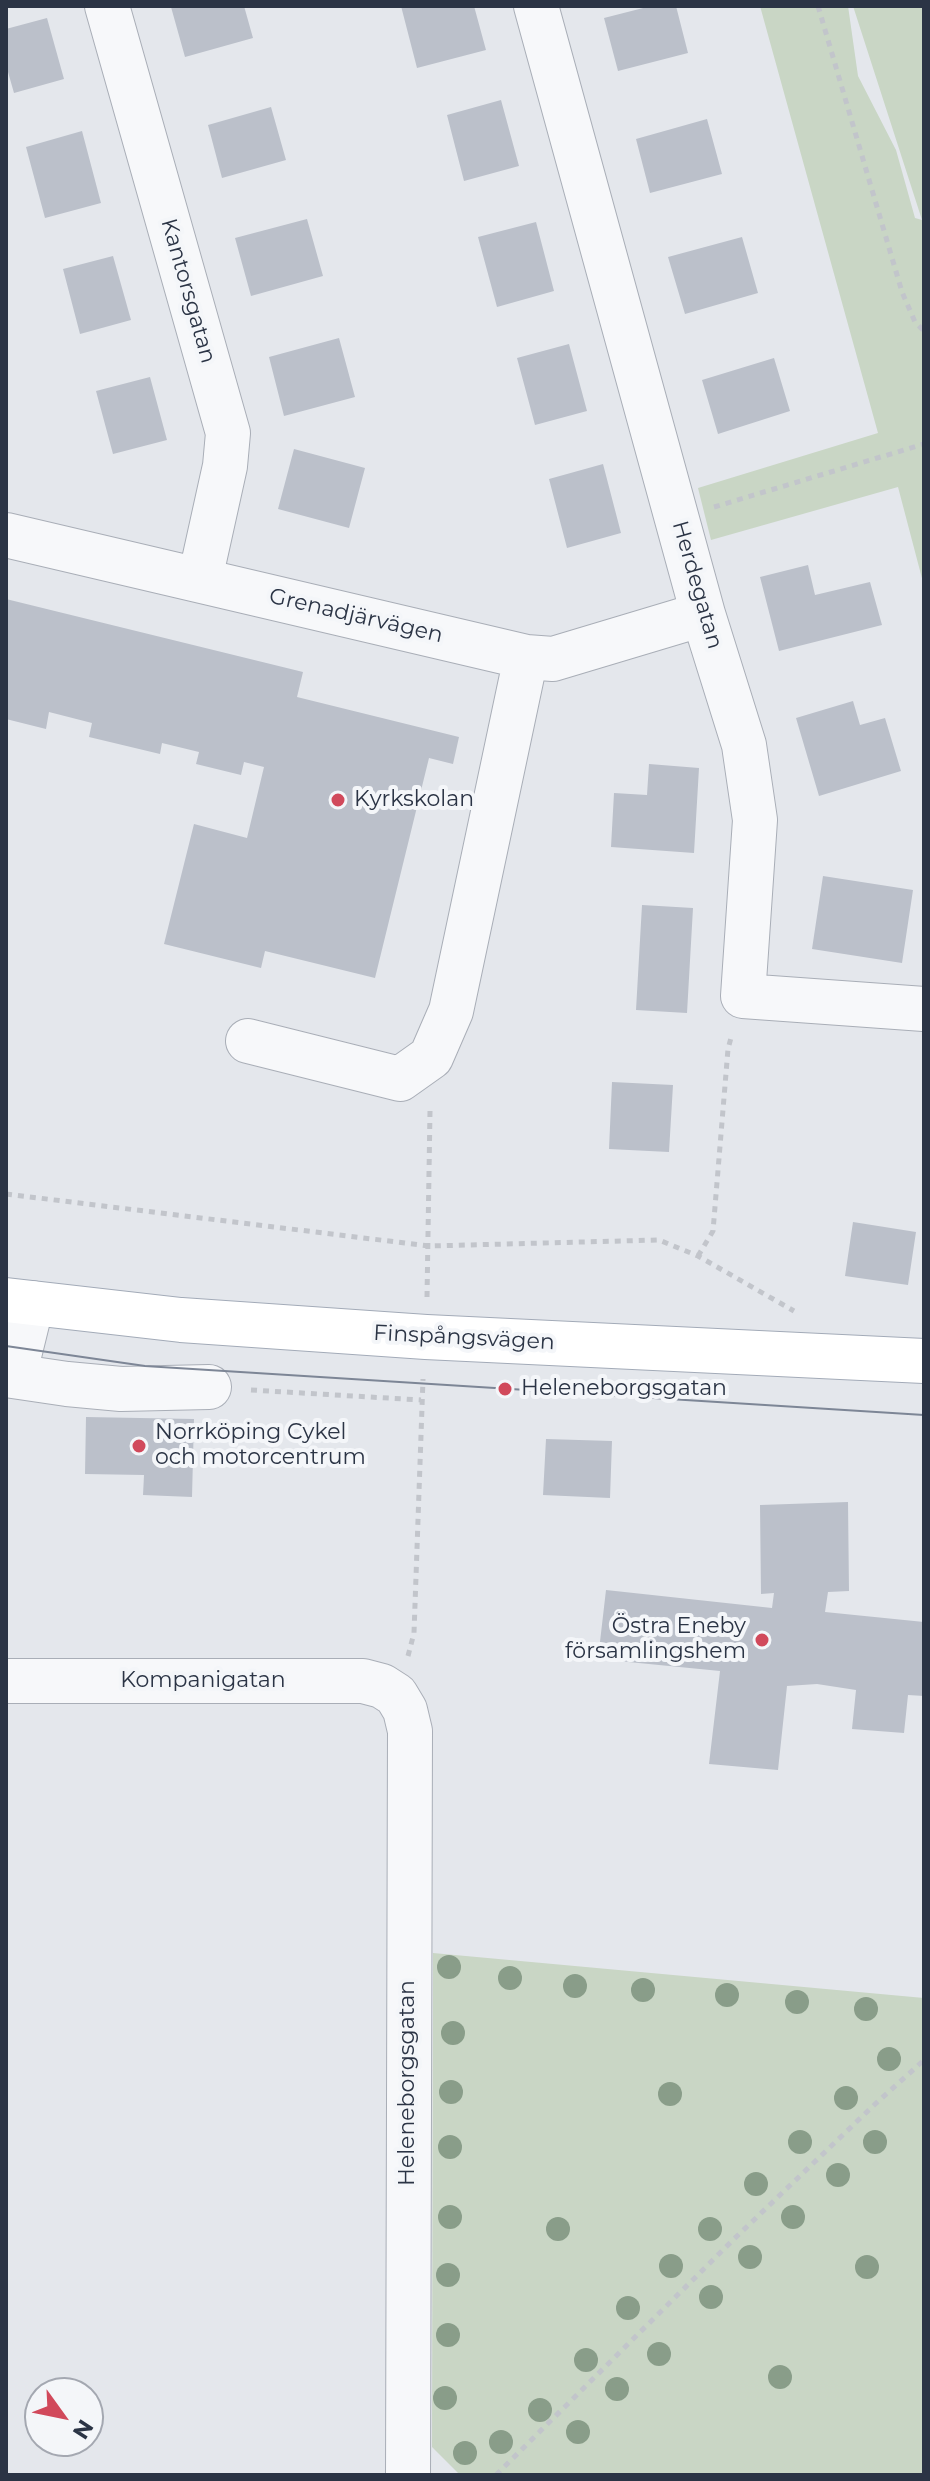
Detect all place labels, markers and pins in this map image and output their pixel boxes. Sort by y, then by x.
place label: Kyrkskolan [354,787,474,813]
marker: Kyrkskolan [329,791,347,809]
place label: Heleneborgsgatan [521,1376,727,1402]
marker: Heleneborgsgatan [496,1380,514,1398]
place label: Norrköping Cykel och motorcentrum [155,1420,366,1472]
marker: Norrköping Cykel och motorcentrum [130,1437,148,1455]
place label: Östra Eneby församlingshem [565,1614,746,1666]
marker: Östra Eneby församlingshem [753,1631,771,1649]

